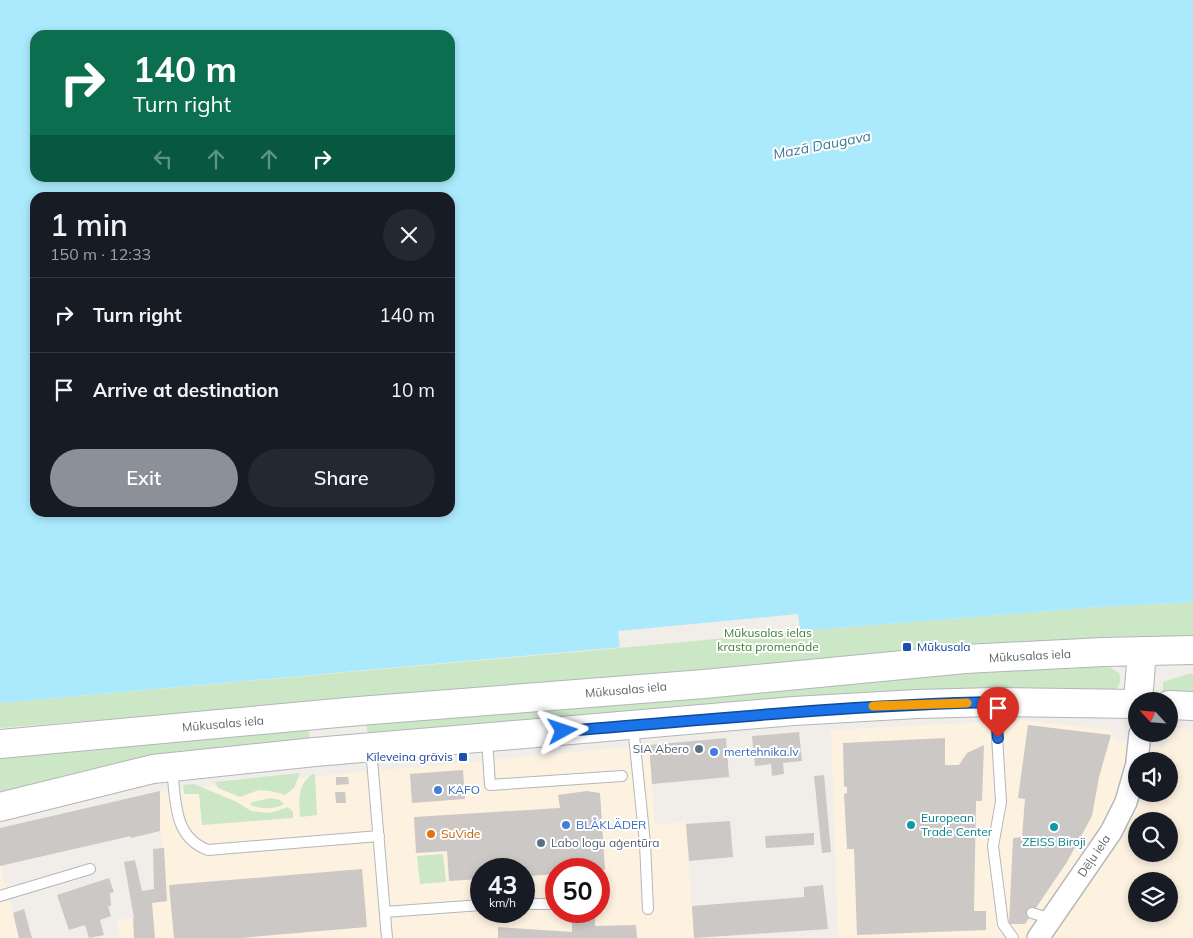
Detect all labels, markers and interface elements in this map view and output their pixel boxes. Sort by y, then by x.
text: 140 m [133,47,237,91]
icon: right [50,50,115,115]
text: Turn right [133,90,231,118]
water label: Mazā Daugava [772,127,872,163]
icon: left [149,145,177,173]
icon: ahead [202,145,230,173]
icon: ahead [255,145,283,173]
icon: right [308,145,336,173]
text: 1 min [50,206,128,244]
button: close [383,209,435,261]
text: 150 m · 12:33 [50,244,151,264]
icon: right [50,301,78,329]
text: Turn right [93,303,182,327]
text: 140 m [379,303,435,327]
icon: arrive [50,376,78,404]
text: Arrive at destination [93,378,279,402]
text: 10 m [391,378,435,402]
button: Exit [50,449,238,507]
button: Share [248,449,435,507]
park label: Mūkusalas ielas krasta promenāde [717,625,819,654]
place label: Mūkusala [917,639,971,654]
marker: Mūkusala [901,641,913,653]
street label: Mūkusalas iela [989,646,1071,665]
street label: Mūkusalas iela [584,678,667,701]
pin [977,687,1019,738]
north arrow [1128,692,1178,742]
map controls [1128,692,1178,922]
icon: arrive [984,694,1012,722]
position arrow [536,704,588,756]
street label: Mūkusalas iela [181,712,264,735]
place label: SIA Abero [633,741,689,756]
marker: SIA Abero [693,743,705,755]
place label: mertehnika.lv [724,744,799,759]
marker: mertehnika.lv [708,746,720,758]
place label: Kīleveina grāvis [366,749,453,764]
marker: Kīleveina grāvis [457,751,469,763]
button: sound [1128,752,1178,802]
place label: KAFO [448,782,480,797]
marker: KAFO [432,784,444,796]
place label: European Trade Center [921,810,993,839]
button: search [1128,812,1178,862]
place label: BLÅKLÄDER [576,817,646,832]
marker: BLÅKLÄDER [560,819,572,831]
marker: European Trade Center [905,819,917,831]
marker: ZEISS Biroji [1048,821,1060,833]
place label: SuVide [441,826,480,841]
marker: SuVide [425,828,437,840]
street label: Dēļu iela [1074,832,1114,880]
place label: ZEISS Biroji [1022,834,1086,849]
place label: Labo logu aģentūra [551,835,660,850]
marker: Labo logu aģentūra [535,837,547,849]
speed limit sign: 50 [545,858,610,923]
text: 43 [487,869,518,900]
button: layers [1128,872,1178,922]
text: km/h [489,895,516,910]

